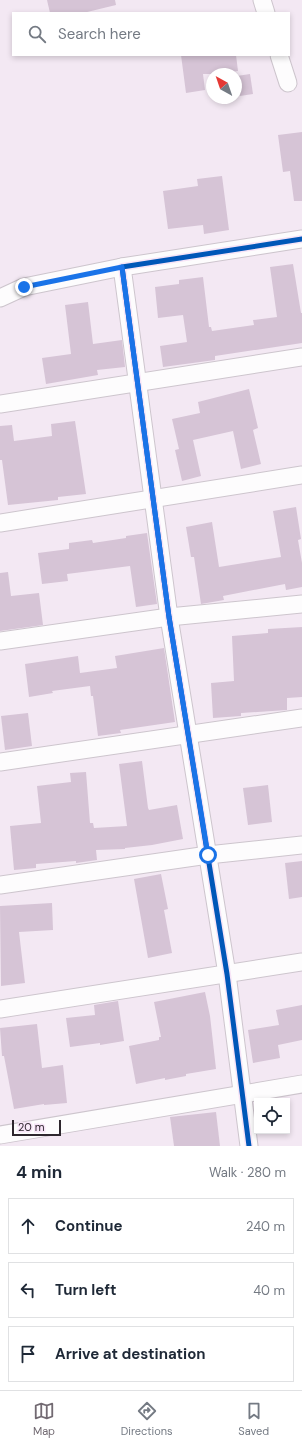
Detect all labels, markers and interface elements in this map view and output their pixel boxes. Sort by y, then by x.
search box [12,12,290,56]
icon: search [26,23,48,45]
text: Search here [58,24,141,44]
north arrow [206,68,242,104]
route end [15,278,33,296]
route start [199,846,217,864]
map controls [254,1098,290,1134]
button: locate [254,1098,290,1134]
scale bar [12,1118,61,1137]
text: 20 m [18,1120,44,1134]
text: 4 min [16,1161,62,1183]
text: Walk · 280 m [209,1164,286,1181]
icon: ahead [17,1215,39,1237]
text: Continue [55,1216,123,1236]
text: 240 m [246,1218,285,1235]
icon: left [17,1279,39,1301]
text: Turn left [55,1280,116,1300]
text: 40 m [253,1282,285,1299]
icon: arrive [17,1343,39,1365]
text: Arrive at destination [55,1344,206,1364]
tab: Map [33,1400,55,1438]
tab: Directions [121,1400,173,1438]
tab: Saved [238,1400,269,1438]

